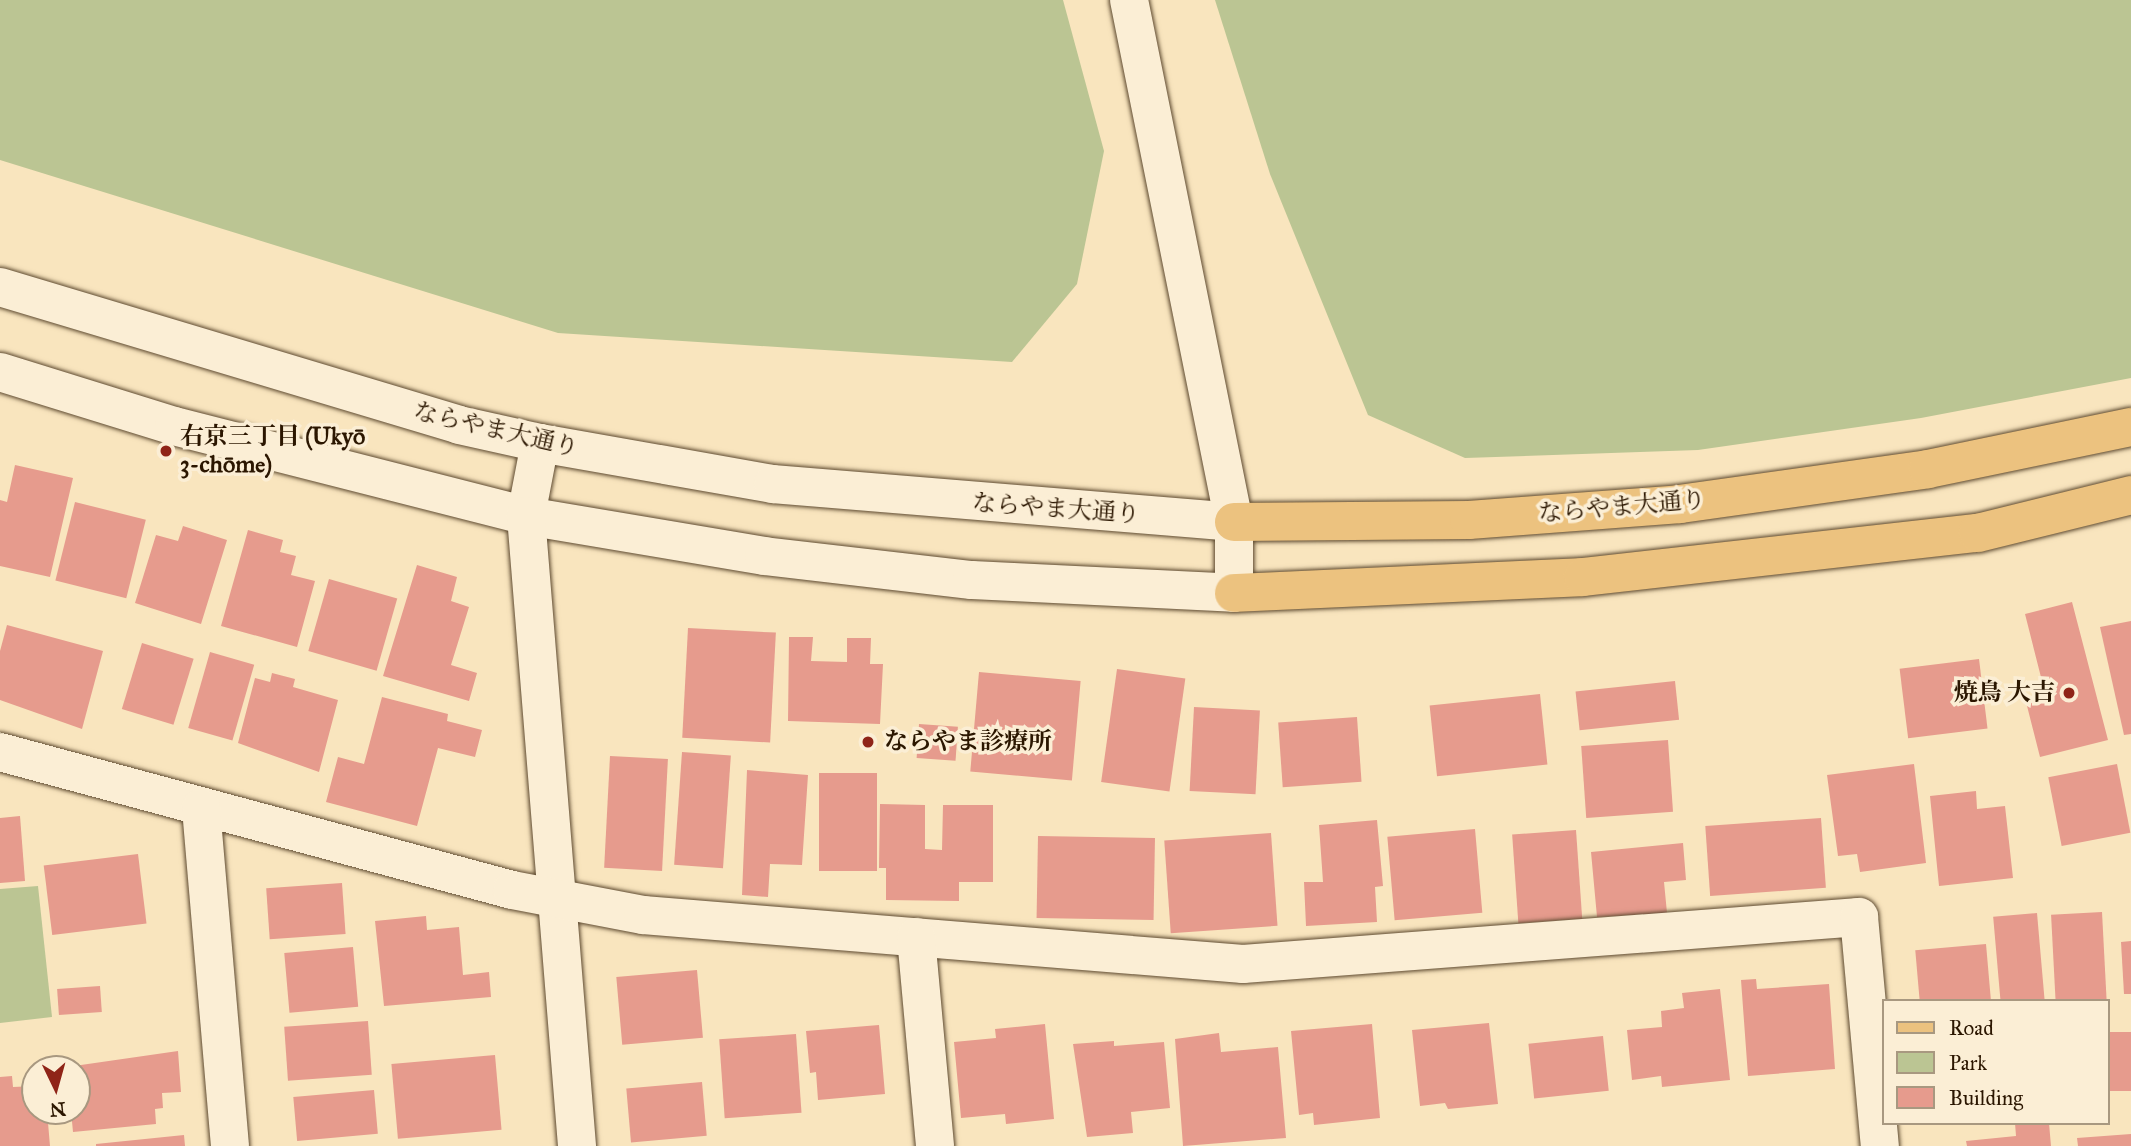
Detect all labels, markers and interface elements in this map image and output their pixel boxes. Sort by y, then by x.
street label: ならやま大通り [411,397,581,463]
place label: 右京三丁目 (Ukyō 3-chōme) [180,423,365,479]
marker: 右京三丁目 (Ukyō 3-chōme) [158,443,174,459]
street label: ならやま大通り [1537,485,1707,529]
street label: ならやま大通り [971,489,1141,529]
place label: 焼鳥 大吉 [1954,679,2055,707]
marker: 焼鳥 大吉 [2061,685,2077,701]
place label: ならやま診療所 [884,728,1052,756]
marker: ならやま診療所 [858,732,878,752]
legend [1882,999,2110,1125]
text: Road [1949,1015,1994,1041]
text: Park [1949,1050,1987,1076]
north arrow [21,1055,91,1125]
text: Building [1949,1085,2023,1111]
text: N [49,1097,67,1122]

